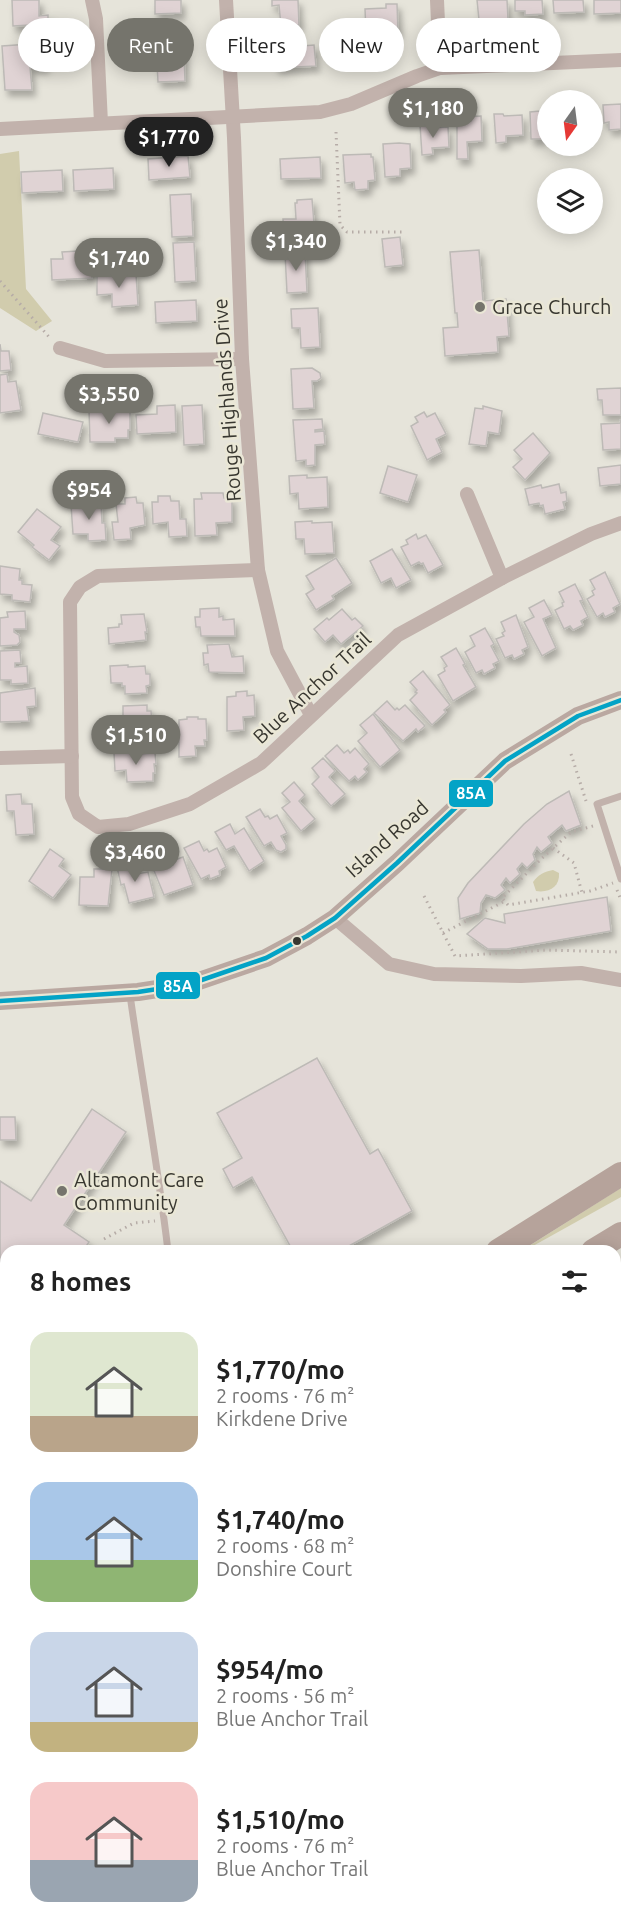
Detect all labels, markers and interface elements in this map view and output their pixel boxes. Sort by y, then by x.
chip: Buy [18,18,95,72]
chip: Rent [107,18,194,72]
chip: Filters [206,18,307,72]
chip: New [319,18,404,72]
chip: Apartment [416,18,561,72]
pin: $1,180 [384,88,482,139]
north arrow [537,90,603,156]
map controls [537,90,603,234]
text: $1,180 [402,96,464,119]
pin: $1,770 [120,117,218,168]
text: $1,770 [138,125,200,148]
button: layers [537,168,603,234]
pin: $1,340 [247,221,345,272]
text: $1,340 [265,229,327,252]
pin: $1,740 [70,238,168,289]
text: $1,740 [88,246,150,269]
place label: Grace Church [492,295,611,318]
street label: Rouge Highlands Drive [208,298,245,502]
marker: Grace Church [473,300,487,314]
pin: $3,550 [60,374,158,425]
text: $3,550 [78,382,140,405]
pin: $954 [53,470,125,521]
text: $954 [66,478,112,501]
street label: Blue Anchor Trail [248,627,375,748]
pin: $1,510 [87,715,185,766]
text: $1,510 [105,723,167,746]
line badge: 85A [448,779,494,808]
text: 85A [456,784,486,802]
street label: Island Road [341,796,433,882]
pin: $3,460 [86,832,184,883]
text: $3,460 [104,840,166,863]
unlabelled marker [291,935,303,947]
line badge: 85A [155,971,201,1000]
text: 85A [163,977,193,995]
place label: Altamont Care Community [74,1168,204,1214]
marker: Altamont Care Community [55,1184,69,1198]
icon: filters [558,1265,591,1298]
text: 8 homes [30,1267,131,1296]
text: $1,770/mo [216,1355,345,1384]
icon: home [78,1356,150,1428]
text: 2 rooms · 76 m² [216,1384,354,1407]
text: Kirkdene Drive [216,1407,348,1430]
text: $1,740/mo [216,1505,345,1534]
icon: home [78,1506,150,1578]
text: 2 rooms · 68 m² [216,1534,354,1557]
text: Donshire Court [216,1557,352,1580]
text: $954/mo [216,1655,324,1684]
icon: home [78,1656,150,1728]
text: 2 rooms · 56 m² [216,1684,354,1707]
text: Blue Anchor Trail [216,1707,368,1730]
text: $1,510/mo [216,1805,345,1834]
icon: home [78,1806,150,1878]
text: 2 rooms · 76 m² [216,1834,354,1857]
text: Blue Anchor Trail [216,1857,368,1880]

